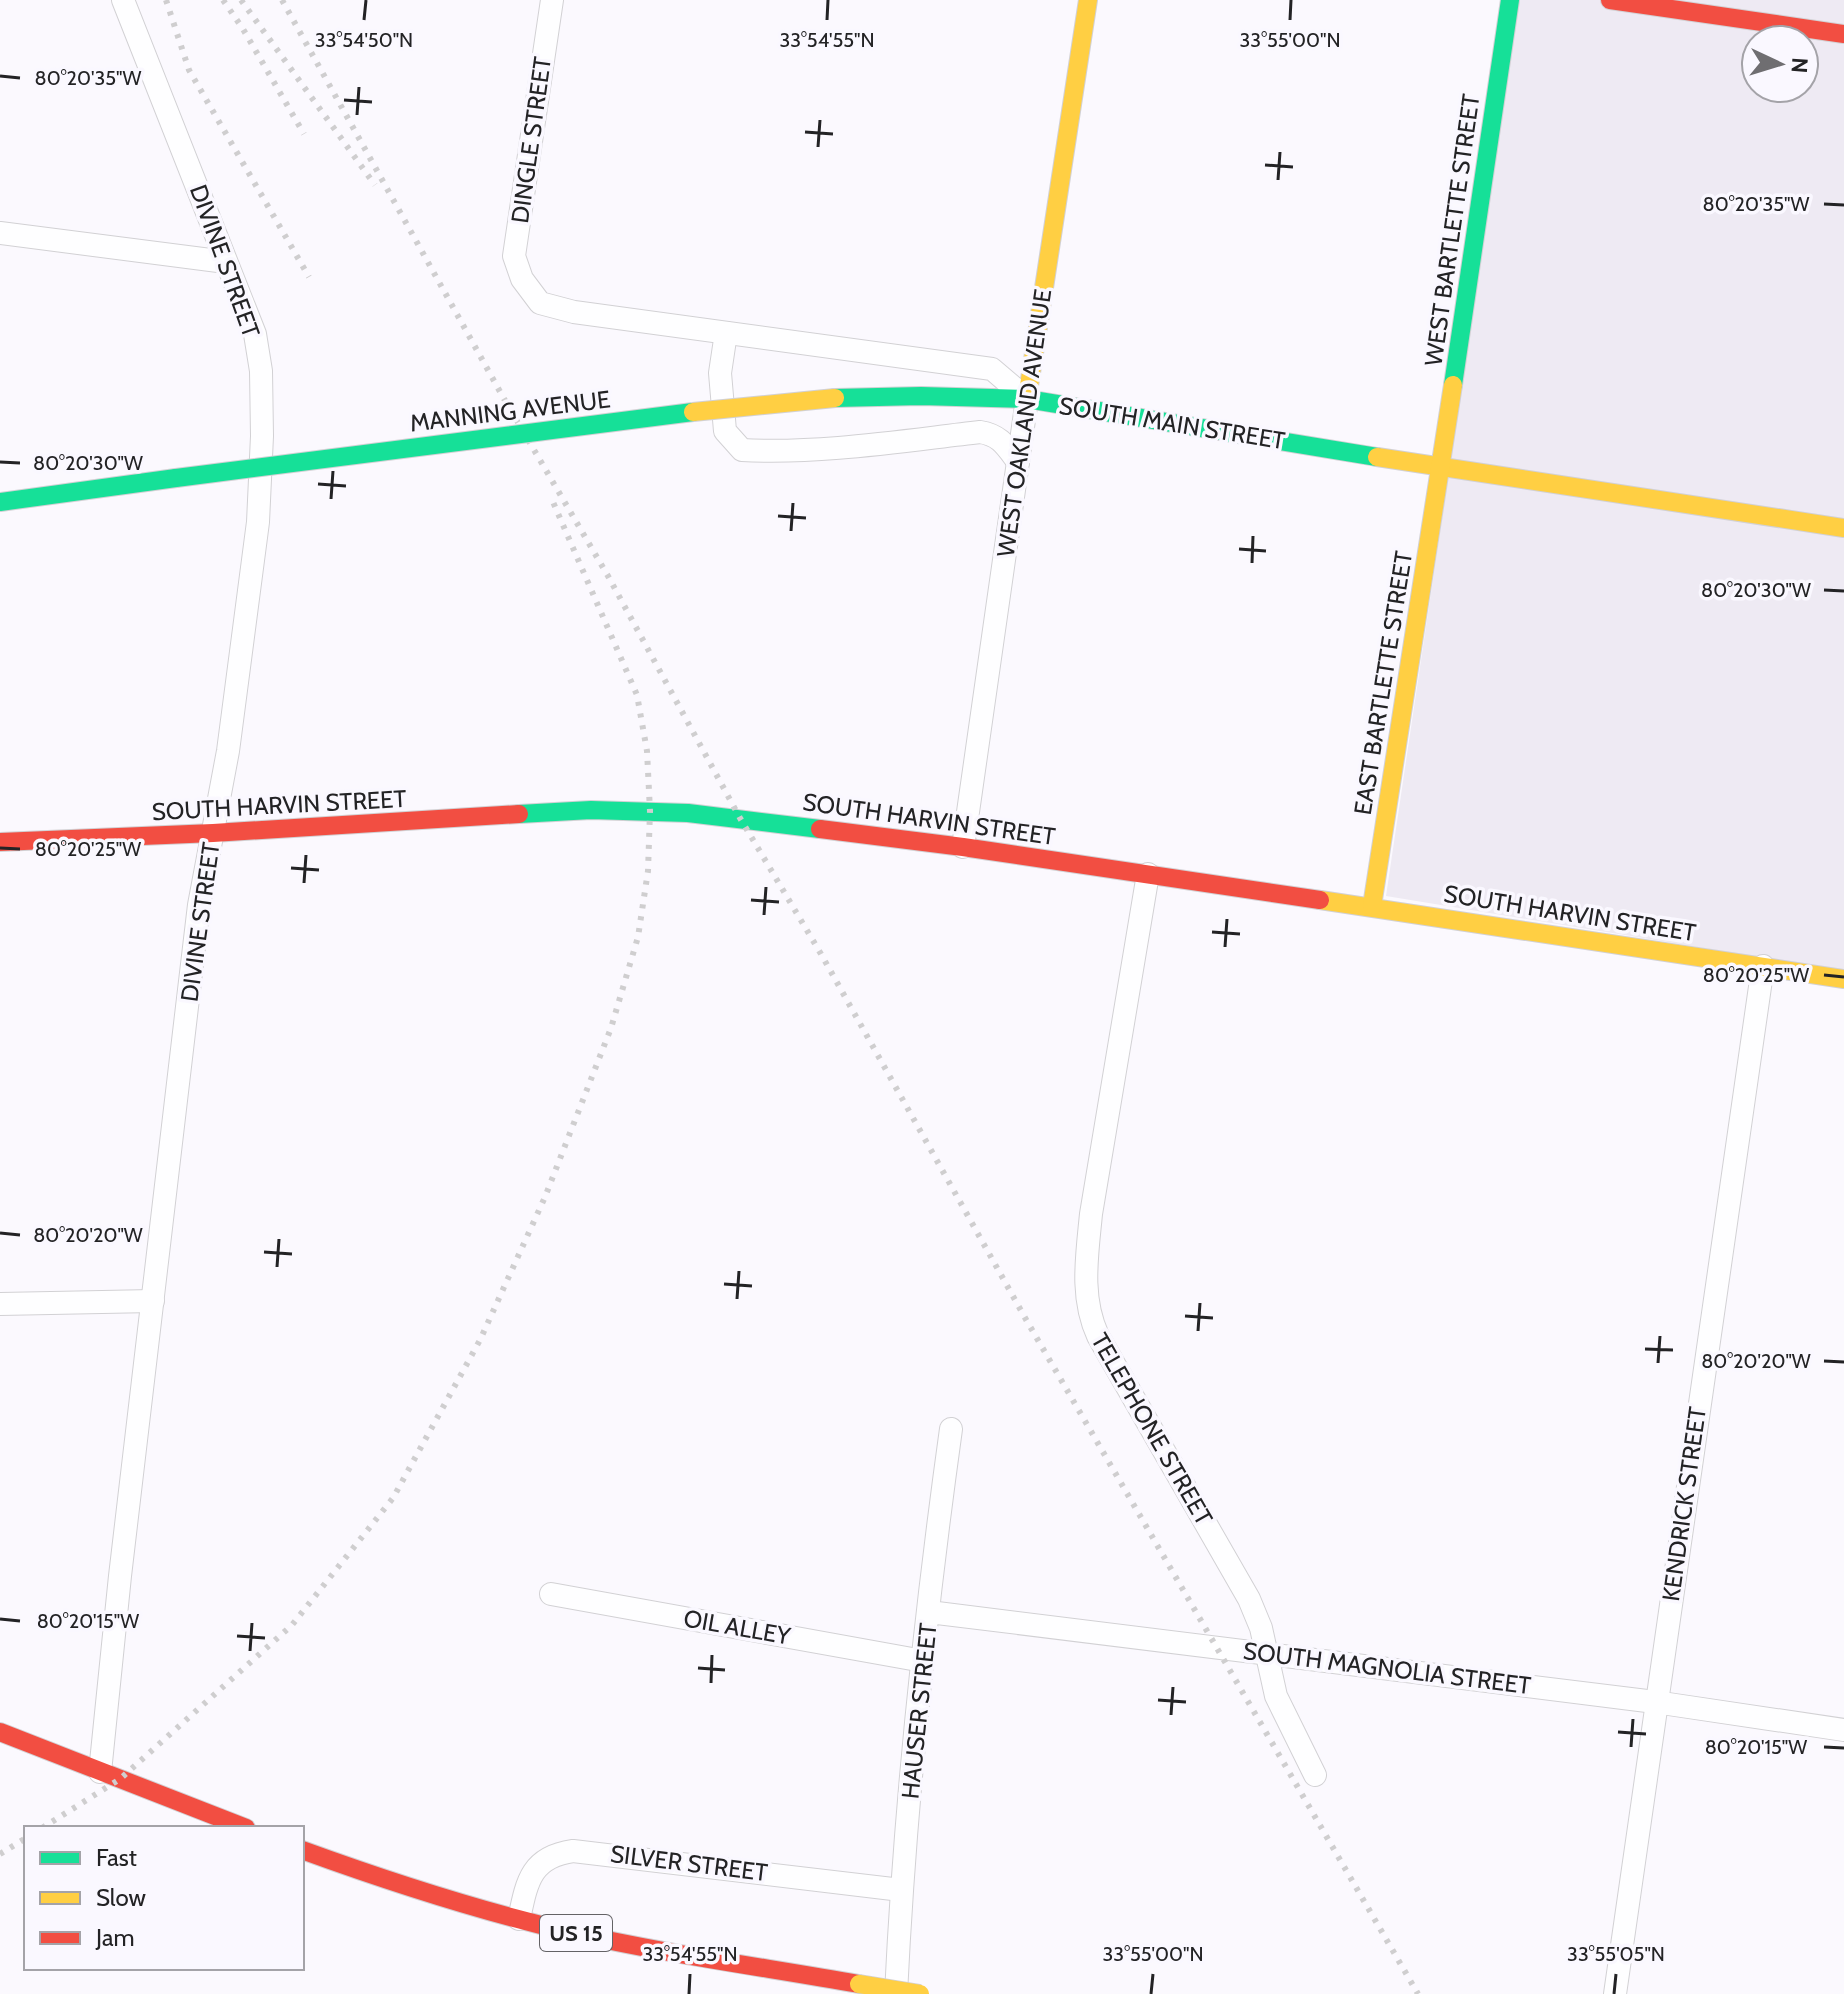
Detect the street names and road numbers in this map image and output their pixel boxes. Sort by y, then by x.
street label: DINGLE STREET [505,55,557,225]
street label: WEST BARTLETTE STREET [1419,92,1485,368]
street label: DIVINE STREET [184,181,266,342]
street label: WEST OAKLAND AVENUE [991,287,1057,559]
street label: MANNING AVENUE [408,384,612,438]
street label: SOUTH MAIN STREET [1057,391,1287,455]
street label: EAST BARTLETTE STREET [1348,549,1418,817]
street label: SOUTH HARVIN STREET [151,784,407,826]
street label: SOUTH HARVIN STREET [801,787,1057,851]
street label: DIVINE STREET [174,840,226,1004]
street label: SOUTH HARVIN STREET [1442,879,1698,947]
street label: TELEPHONE STREET [1085,1328,1219,1530]
street label: KENDRICK STREET [1656,1405,1712,1603]
street label: OIL ALLEY [681,1603,793,1651]
street label: HAUSER STREET [895,1621,943,1800]
street label: SOUTH MAGNOLIA STREET [1242,1636,1533,1700]
street label: SILVER STREET [609,1839,769,1887]
road number: US 15 [540,1915,612,1951]

